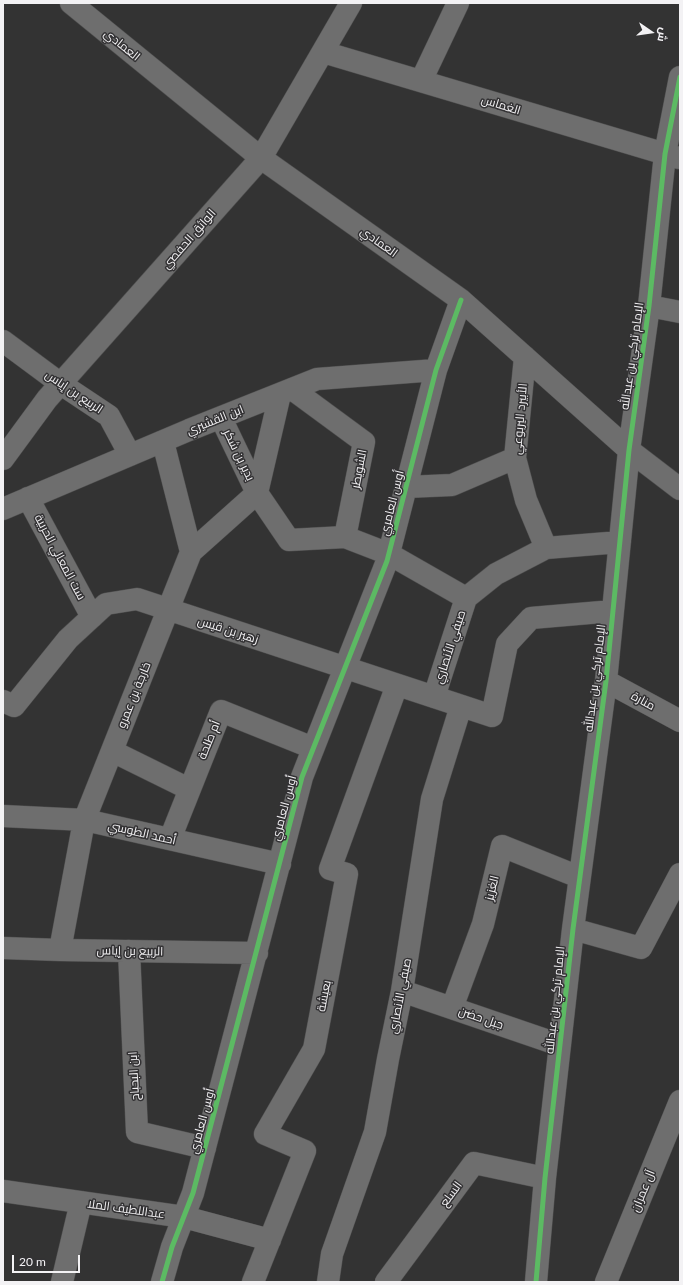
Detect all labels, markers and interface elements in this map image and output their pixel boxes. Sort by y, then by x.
north arrow [631,12,671,52]
street label: العمادي [101,26,143,64]
text: ش [655,26,671,43]
street label: الغماس [480,92,522,118]
street label: الواثق الحفصي [159,206,219,272]
street label: العمادي [358,224,400,260]
street label: الإمام تركي بن عبدالله [617,301,647,411]
street label: الربيع بن إياس [42,367,106,417]
street label: الأبيرد اليربوعي [510,383,530,455]
street label: ابن القشيري [184,402,246,438]
street label: بدير بن شكر [220,427,258,483]
street label: الشويطر [348,448,370,490]
street label: أوس العامري [377,469,407,537]
street label: ست المعالي الحربية [31,512,89,602]
street label: صيفي الأنصاري [431,608,469,686]
street label: زهير بن قيس [196,613,260,647]
street label: الإمام تركي بن عبدالله [581,623,609,733]
street label: خارجة بن عمرو [114,660,154,730]
street label: منارة [629,689,657,713]
street label: أم طلحة [195,718,223,762]
street label: أوس العامري [268,774,300,842]
street label: أحمد الطوسي [107,818,177,848]
street label: الغزيز [482,874,502,902]
street label: الربيع بن إياس [97,943,163,959]
street label: الإمام تركي بن عبدالله [542,945,568,1055]
street label: صيفي الأنصاري [386,957,414,1035]
street label: بعيشة [314,979,334,1013]
street label: جبل حضن [457,1004,505,1032]
street label: ابن البحباح [126,1051,142,1101]
street label: أوس العامري [186,1087,218,1155]
street label: آل عمران [628,1168,658,1214]
street label: السلع [437,1178,465,1210]
street label: عبداللطيف الملا [86,1196,166,1222]
scale bar [14,1247,82,1273]
text: 20 m [19,1254,46,1269]

